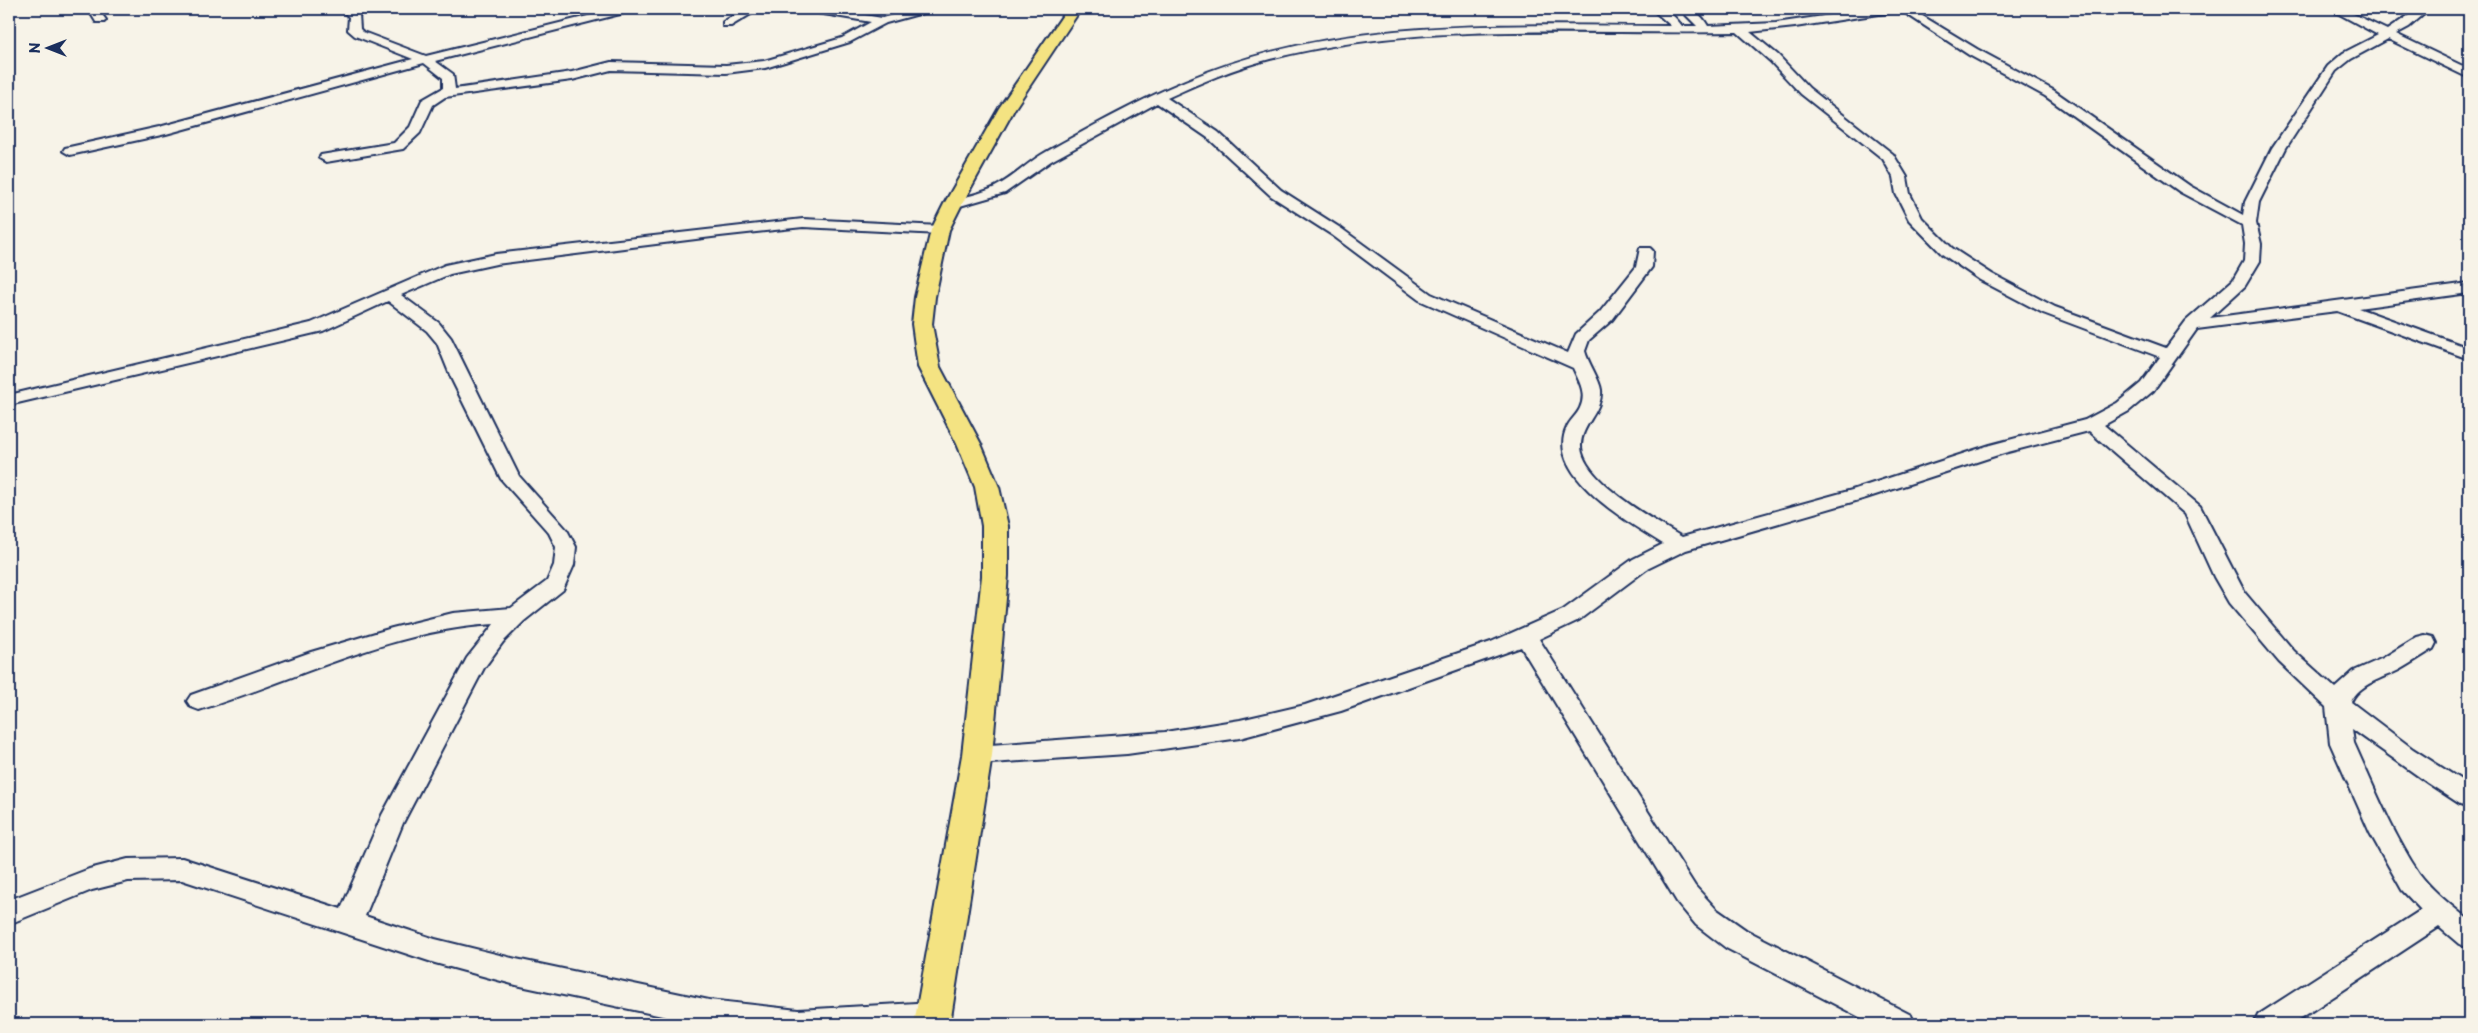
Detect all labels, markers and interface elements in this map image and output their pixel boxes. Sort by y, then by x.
north arrow [22,22,72,72]
text: N [24,42,45,54]

